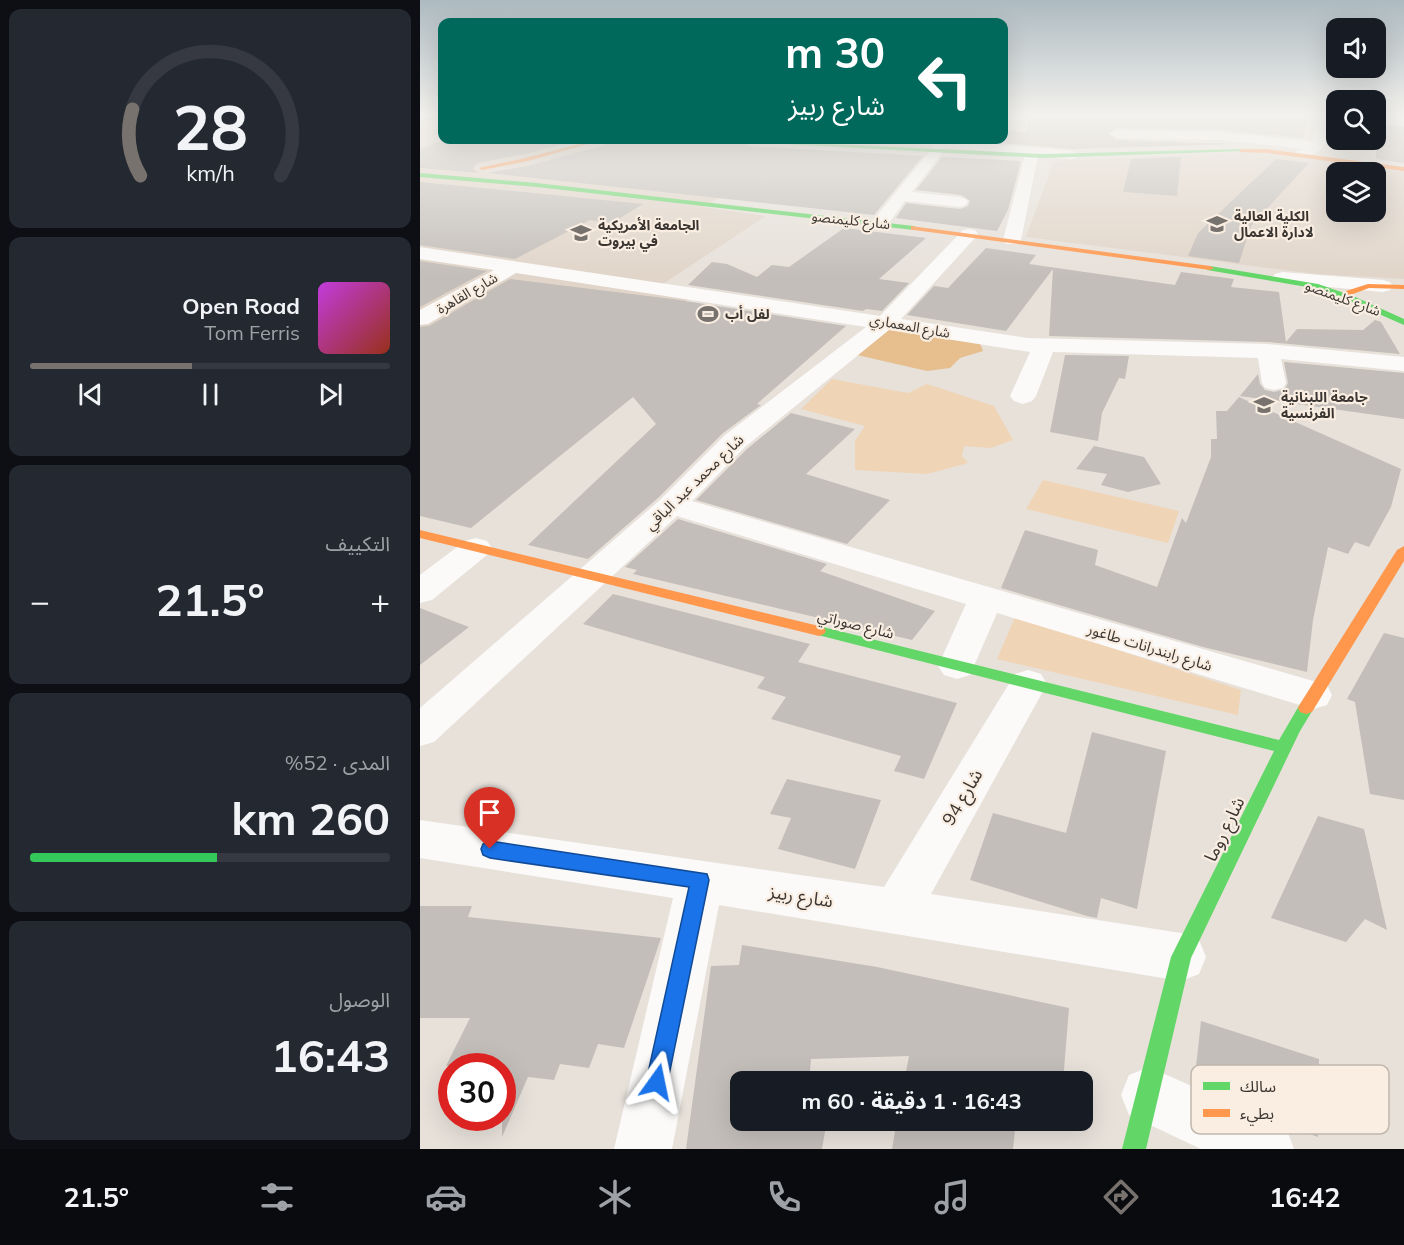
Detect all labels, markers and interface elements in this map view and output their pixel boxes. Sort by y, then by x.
map controls [1326,18,1386,222]
button: sound [1326,18,1386,78]
text: 30 m [785,26,885,79]
icon: left [906,42,984,120]
text: 28 [173,87,247,166]
text: شارع ربيز [788,88,885,122]
button: search [1326,90,1386,150]
text: km/h [186,159,234,186]
button: layers [1326,162,1386,222]
street label: شارع كليمنصو [811,207,891,235]
place label: الكلية العالية لادارة الاعمال [1234,207,1314,241]
school or university icon: الكلية العالية لادارة الاعمال [1205,212,1229,236]
place label: الجامعة الأمريكية في بيروت [598,216,700,252]
school or university icon: الجامعة الأمريكية في بيروت [569,221,593,245]
street label: شارع القاهرة [433,268,502,319]
street label: شارع كليمنصو [1302,276,1383,322]
text: Open Road [182,292,300,320]
sports icon: لفل أب [696,302,720,326]
place label: لفل أب [725,305,770,323]
street label: شارع المعماري [868,310,952,344]
text: Tom Ferris [204,320,300,345]
icon: previous [74,378,107,411]
icon: pause [194,378,227,411]
icon: next [314,378,347,411]
place label: جامعة اللبنانية الفرنسية [1281,388,1368,422]
school or university icon: جامعة اللبنانية الفرنسية [1252,393,1276,417]
street label: شارع محمد عبد الباقي [640,430,750,536]
text: التكييف [326,531,390,556]
text: 21.5° [155,571,265,627]
text: − [30,580,50,621]
text: + [370,580,390,621]
street label: شارع صوراتي [815,605,896,646]
street label: شارع رابندرانات طاغور [1083,619,1215,678]
text: المدى · 52% [285,750,390,775]
street label: شارع 94 [937,765,990,831]
pin [464,787,515,849]
text: 260 km [231,790,390,846]
street label: شارع روما [1199,793,1252,866]
icon: arrive [473,796,506,829]
street label: شارع ربيز [766,879,835,915]
text: الوصول [329,987,390,1012]
text: 16:43 [271,1027,390,1083]
position arrow [625,1050,689,1114]
speed limit sign: 30 [438,1053,516,1131]
legend [1191,1065,1389,1134]
text: سالك [1240,1076,1276,1096]
text: 16:43 · 1 دقيقة · 60 m [801,1087,1022,1115]
text: بطيء [1240,1103,1274,1126]
icon: filters [256,1176,298,1218]
icon: car [425,1176,467,1218]
icon: climate [594,1176,636,1218]
icon: phone [763,1176,805,1218]
icon: music [931,1176,973,1218]
icon: directions [1100,1176,1142,1218]
text: 21.5° [64,1180,129,1214]
text: 16:42 [1269,1180,1341,1214]

